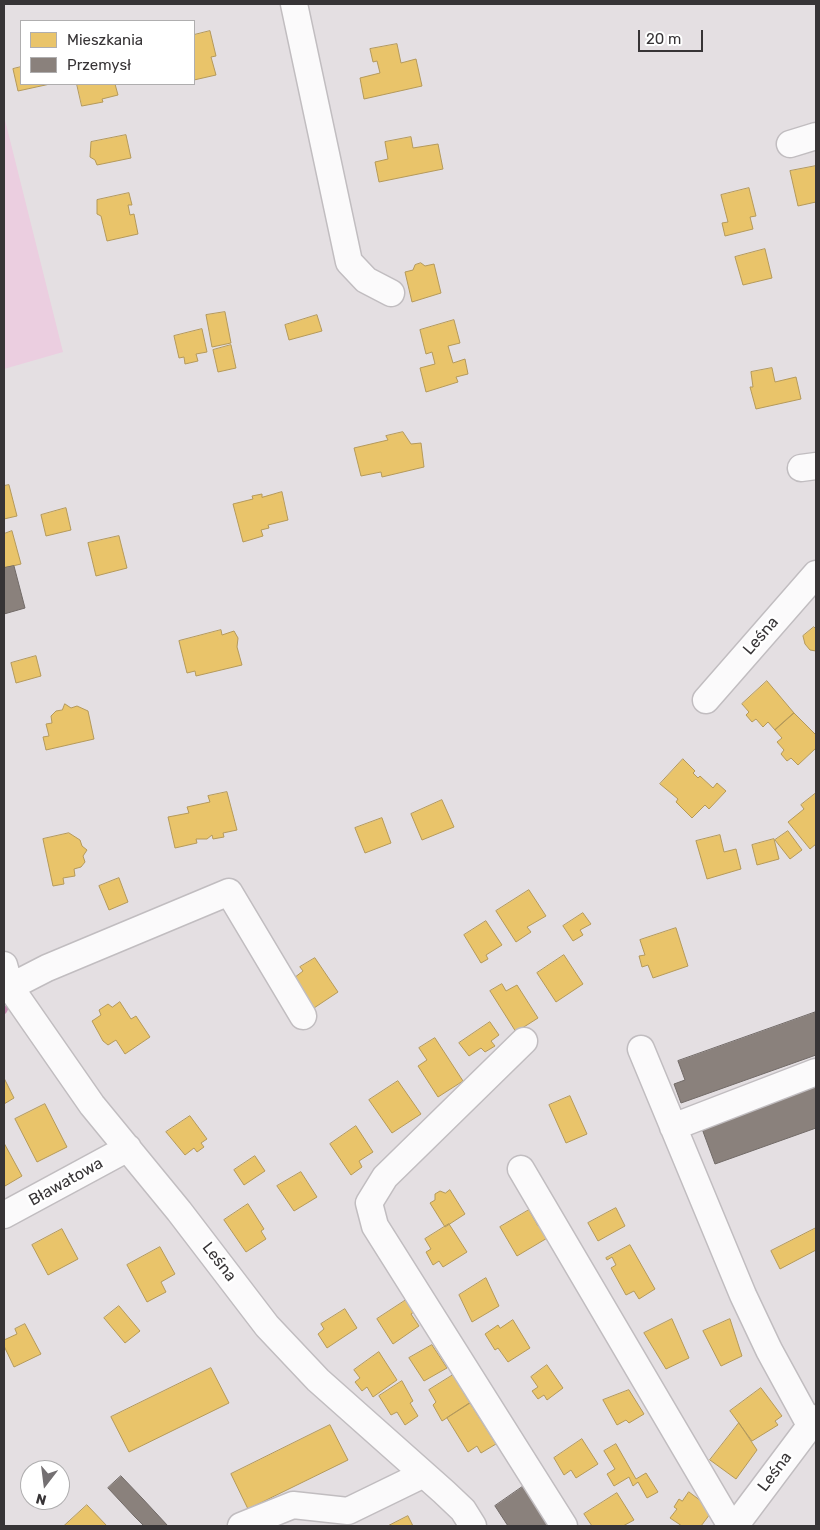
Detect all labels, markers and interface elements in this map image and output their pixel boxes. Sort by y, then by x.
legend [20,20,195,85]
scale bar [640,20,705,52]
text: 20 m [646,30,681,48]
text: Mieszkania [67,31,143,49]
text: Przemysł [67,56,131,74]
street label: Leśna [739,613,783,659]
street label: Bławatowa [26,1154,106,1210]
street label: Leśna [198,1239,240,1285]
street label: Leśna [754,1448,796,1496]
north arrow [20,1460,70,1510]
text: N [34,1489,48,1509]

